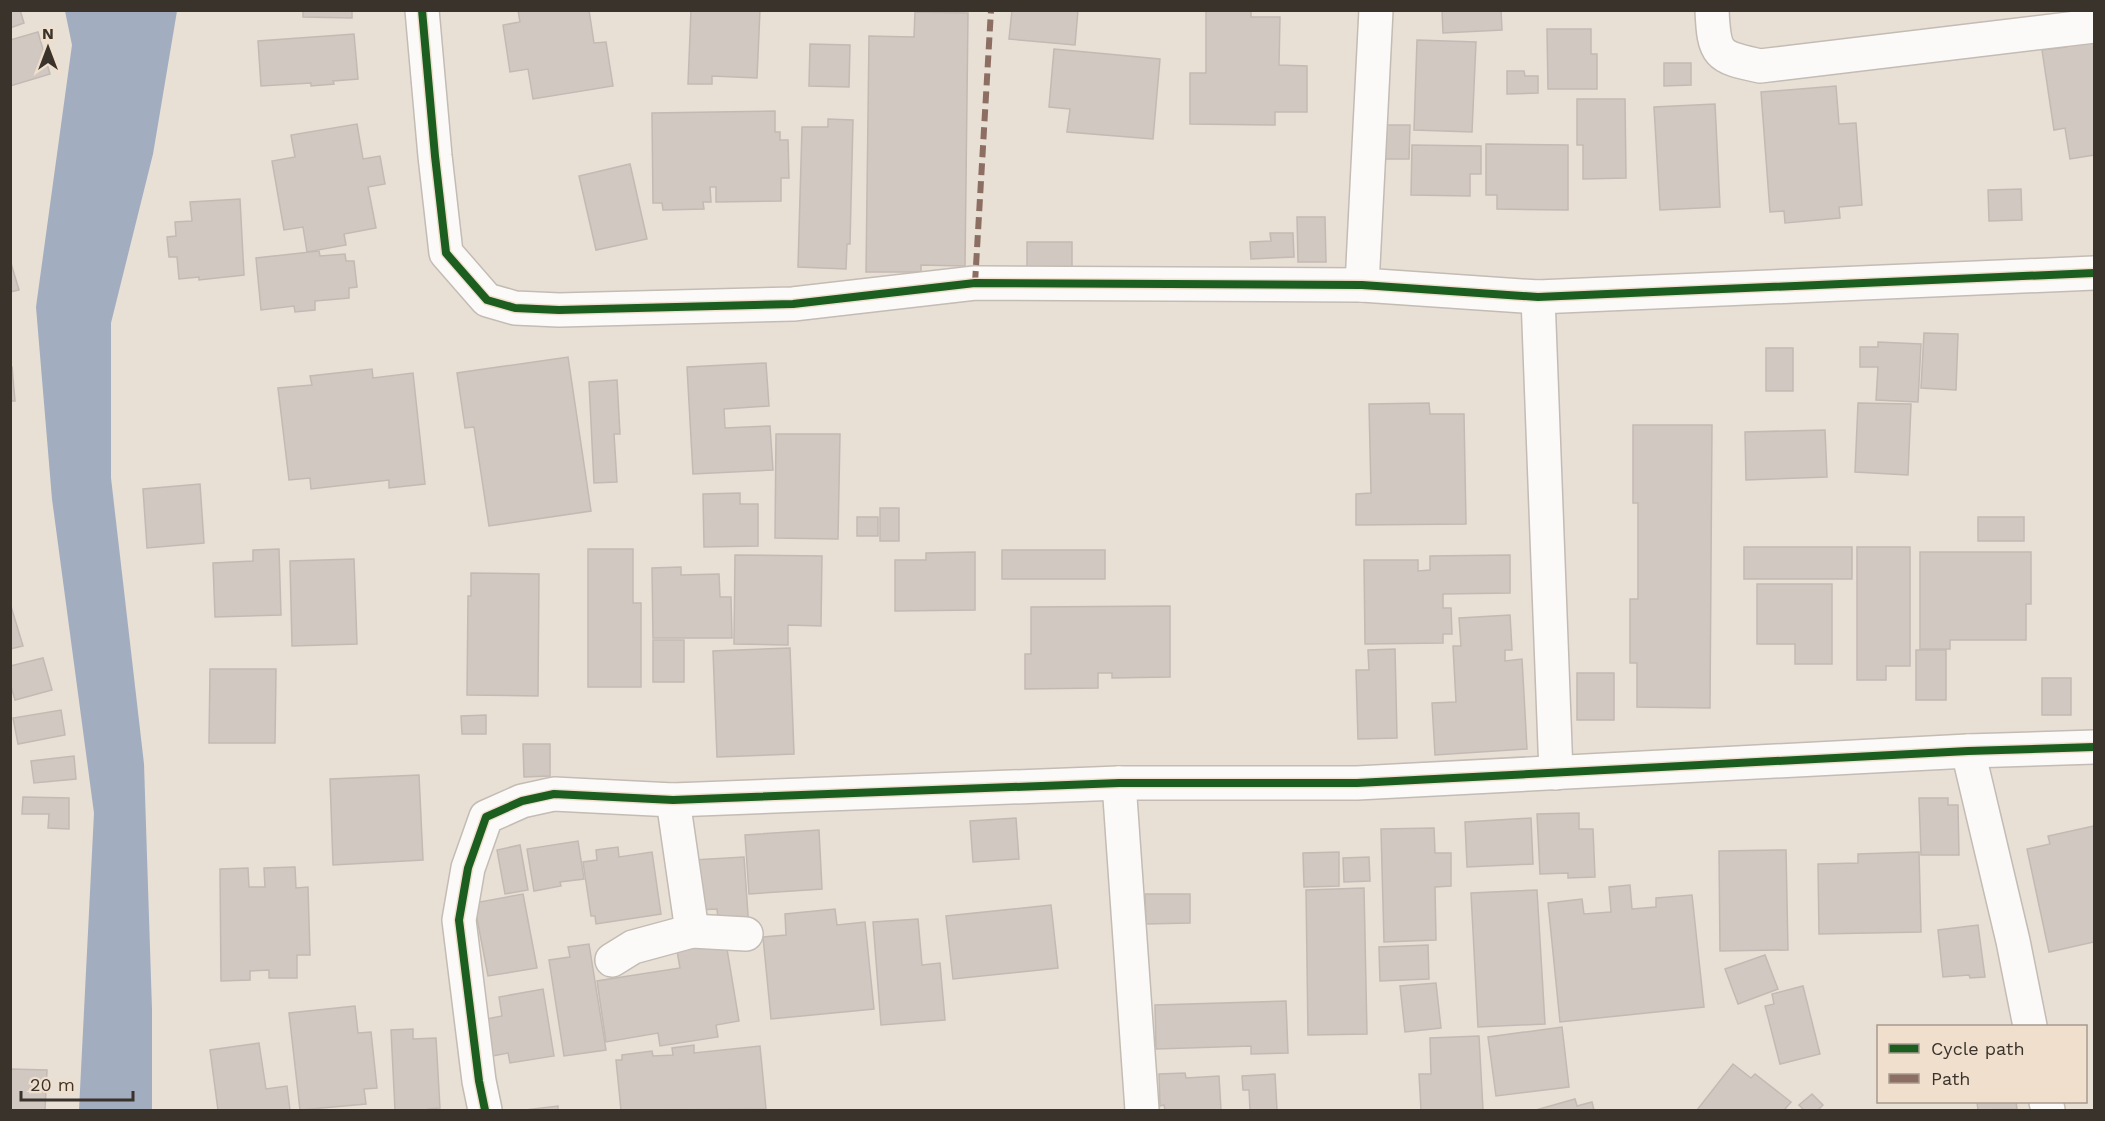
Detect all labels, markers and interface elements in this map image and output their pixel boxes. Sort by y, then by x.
north arrow [18,18,78,78]
text: N [42,24,54,43]
legend [1877,1025,2087,1103]
text: Cycle path [1931,1038,2025,1059]
scale bar [21,1064,134,1102]
text: Path [1931,1068,1971,1089]
text: 20 m [30,1074,75,1095]

